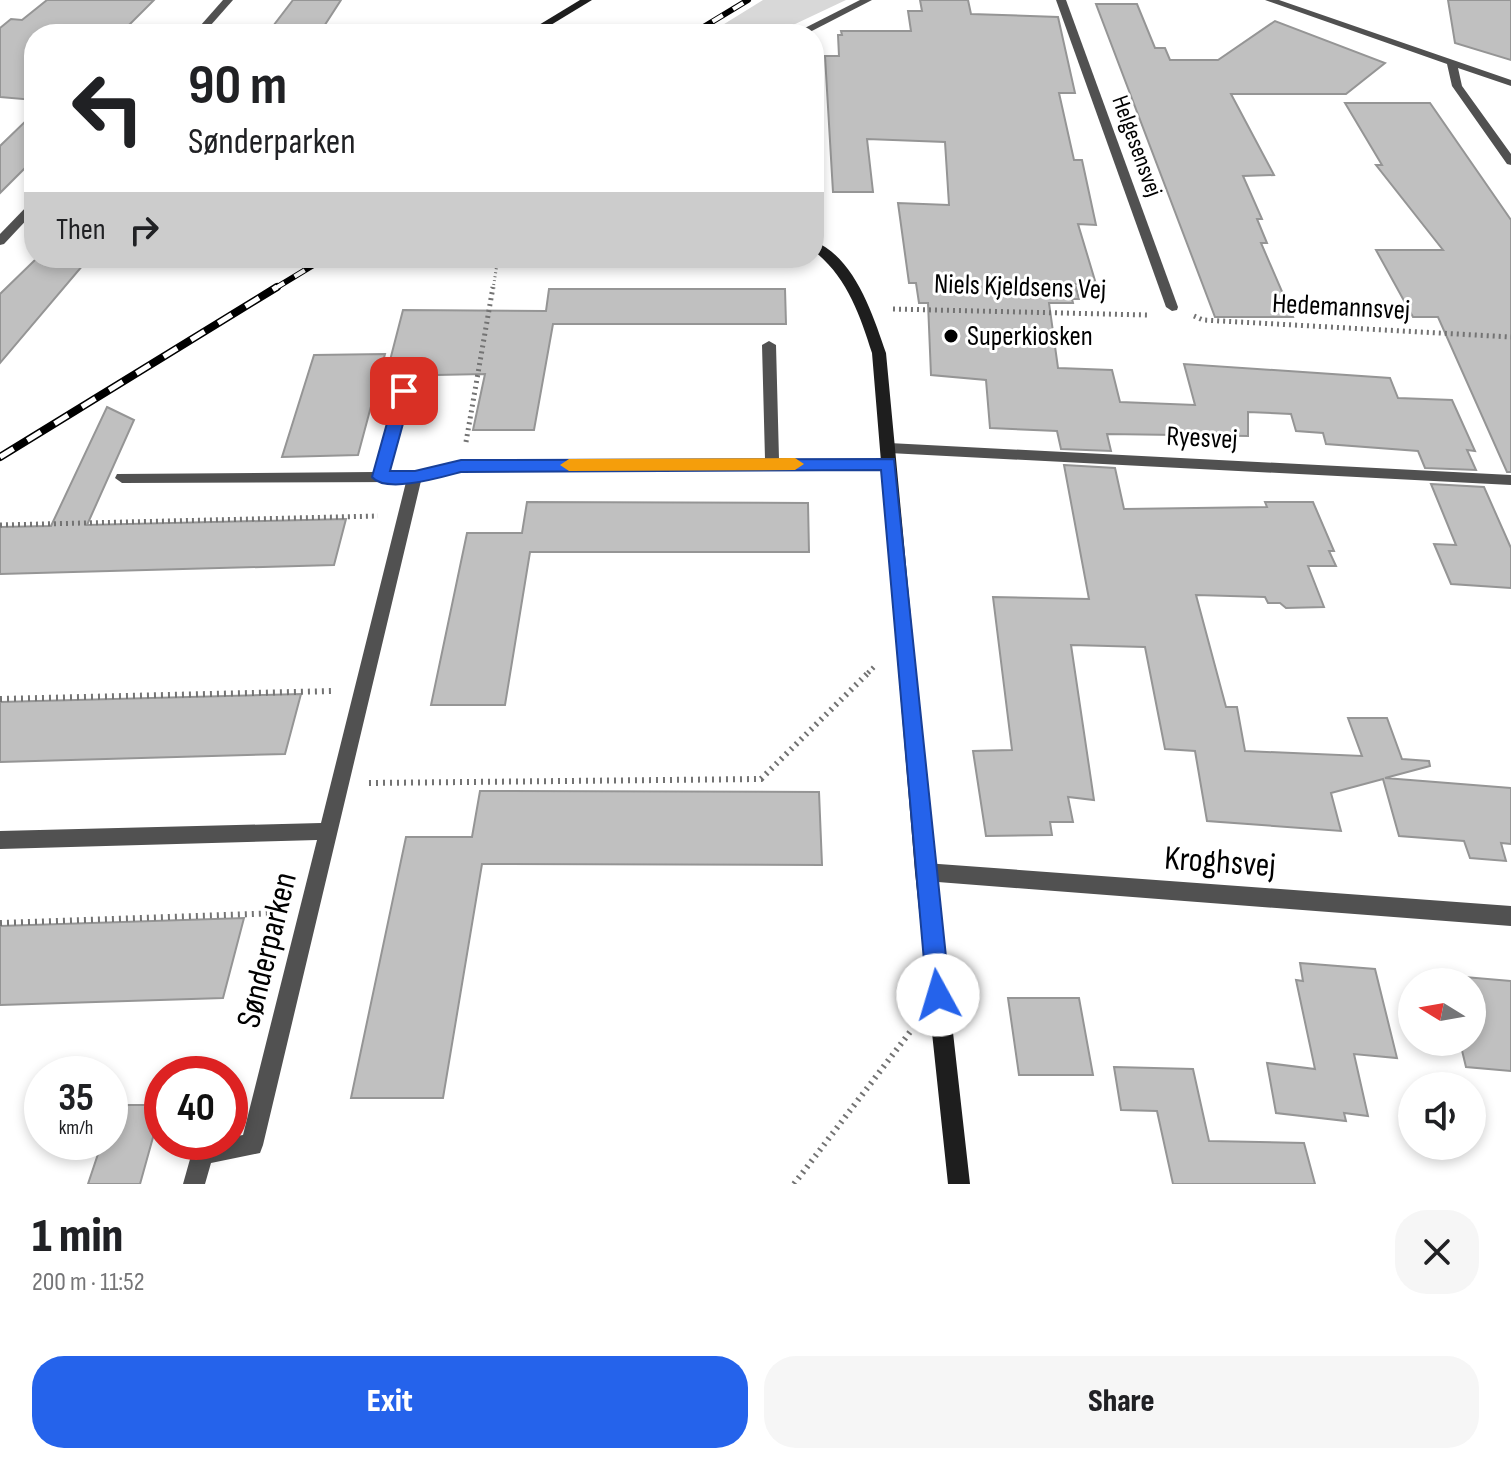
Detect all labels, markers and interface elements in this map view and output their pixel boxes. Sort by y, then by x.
text: 90 m [188,53,287,120]
icon: left [56,56,160,160]
street label: Helgesensvej [1105,91,1169,201]
text: Sønderparken [188,121,356,164]
icon: right [122,208,166,252]
text: Then [56,212,106,248]
street label: Niels Kjeldsens Vej [933,268,1107,306]
street label: Hedemannsvej [1271,287,1411,327]
place label: Superkiosken [967,320,1093,353]
marker: Superkiosken [942,327,960,345]
pin [370,357,438,425]
icon: arrive [382,369,426,413]
street label: Ryesvej [1166,420,1238,456]
street label: Kroghsvej [1163,838,1277,886]
street label: Sønderparken [228,868,306,1032]
position arrow [896,953,980,1037]
north arrow [1398,968,1486,1056]
map controls [1398,968,1486,1160]
speed limit sign: 40 [144,1056,248,1160]
button: sound [1398,1072,1486,1160]
text: 35 [58,1074,94,1122]
text: km/h [59,1116,93,1140]
text: 1 min [32,1208,123,1265]
button: close [1395,1210,1479,1294]
text: 200 m · 11:52 [32,1267,144,1298]
button: Exit [32,1356,748,1448]
button: Share [764,1356,1479,1448]

